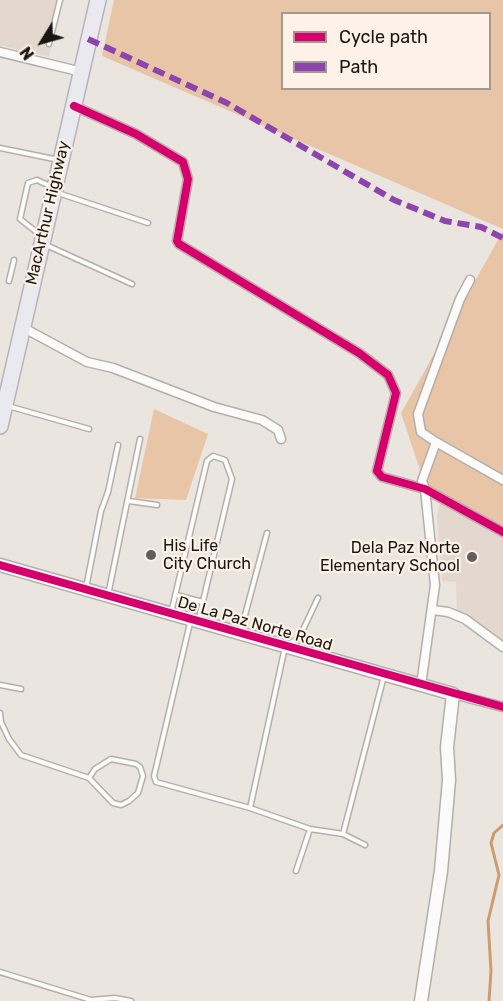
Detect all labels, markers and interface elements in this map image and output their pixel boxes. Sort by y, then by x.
north arrow [12,12,72,72]
legend [281,12,491,90]
text: Cycle path [339,26,428,48]
text: N [16,43,38,63]
text: Path [339,56,378,78]
street label: MacArthur Highway [22,139,74,287]
place label: His Life City Church [163,536,251,574]
place label: Dela Paz Norte Elementary School [320,538,460,576]
marker: His Life City Church [144,548,158,562]
marker: Dela Paz Norte Elementary School [465,550,479,564]
street label: De La Paz Norte Road [175,593,335,655]

